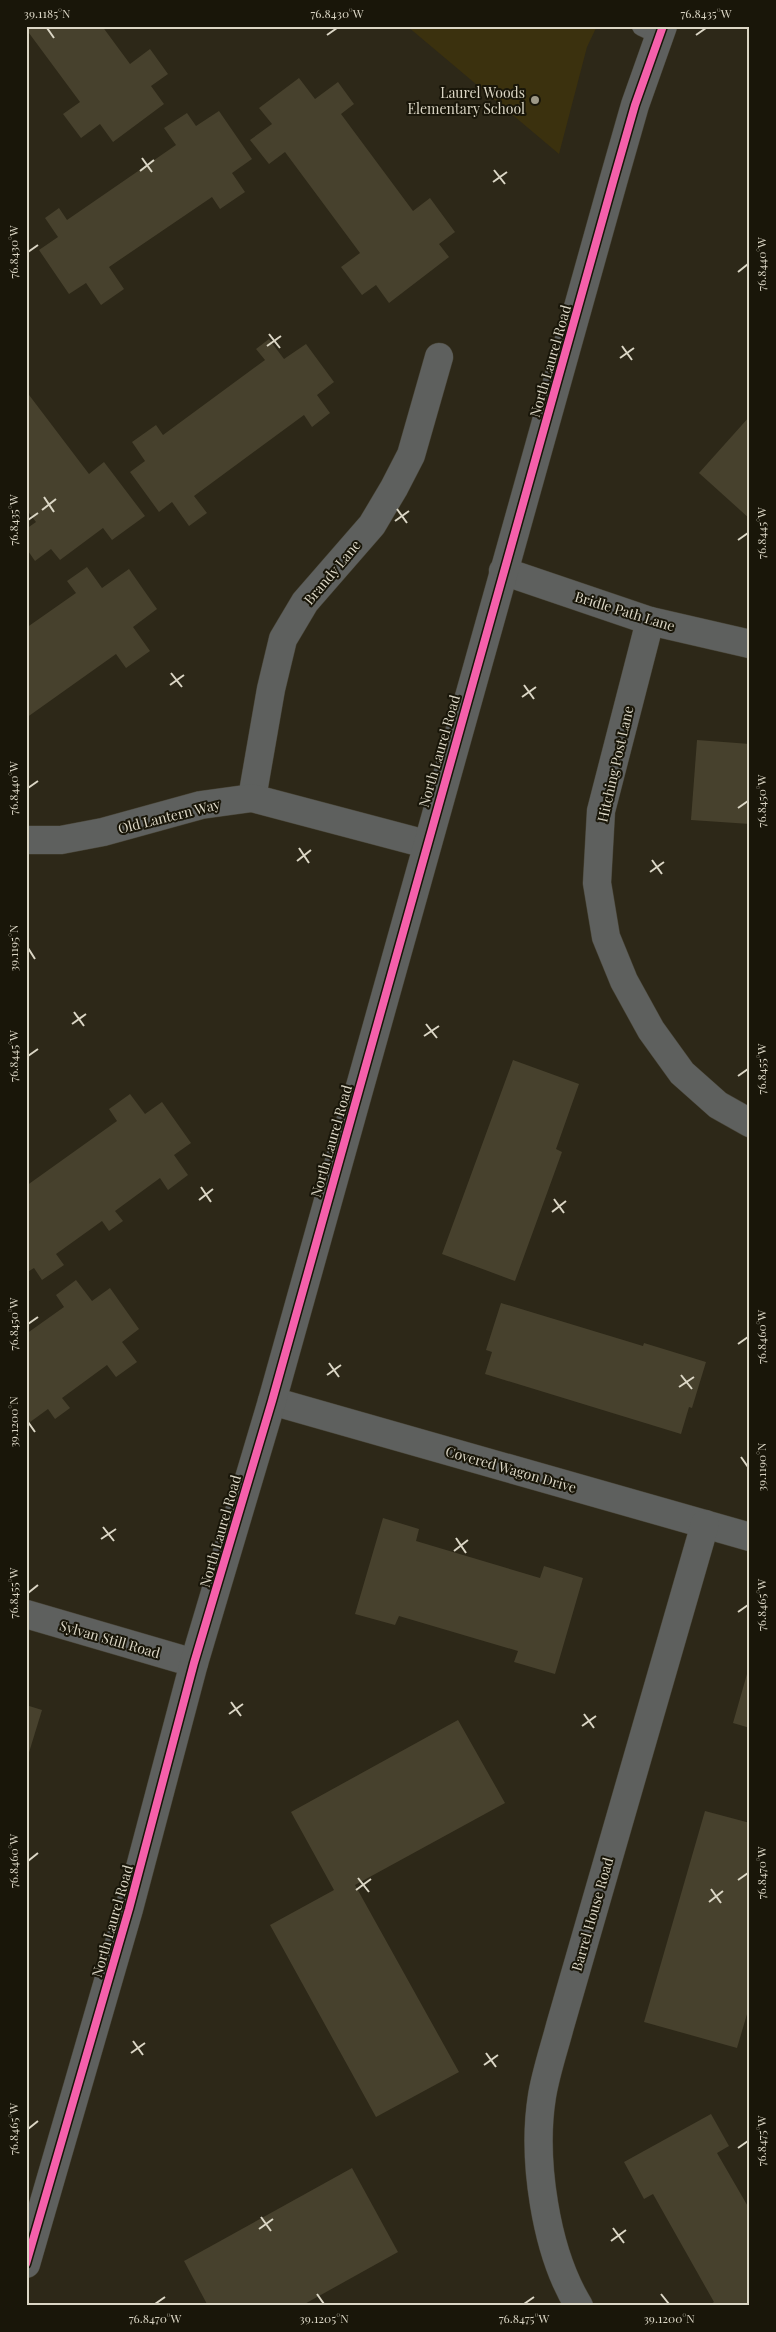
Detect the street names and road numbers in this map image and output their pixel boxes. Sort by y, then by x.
street label: North Laurel Road [525,303,575,419]
street label: Brandy Lane [299,536,365,608]
street label: Bridle Path Lane [573,587,677,635]
street label: North Laurel Road [414,693,464,809]
street label: Hitching Post Lane [592,704,638,824]
street label: Old Lantern Way [116,794,222,838]
street label: North Laurel Road [306,1083,356,1199]
street label: Covered Wagon Drive [443,1441,579,1497]
street label: North Laurel Road [195,1473,245,1589]
street label: Sylvan Still Road [57,1616,163,1662]
street label: Barrel House Road [567,1855,617,1973]
street label: North Laurel Road [87,1863,137,1979]

